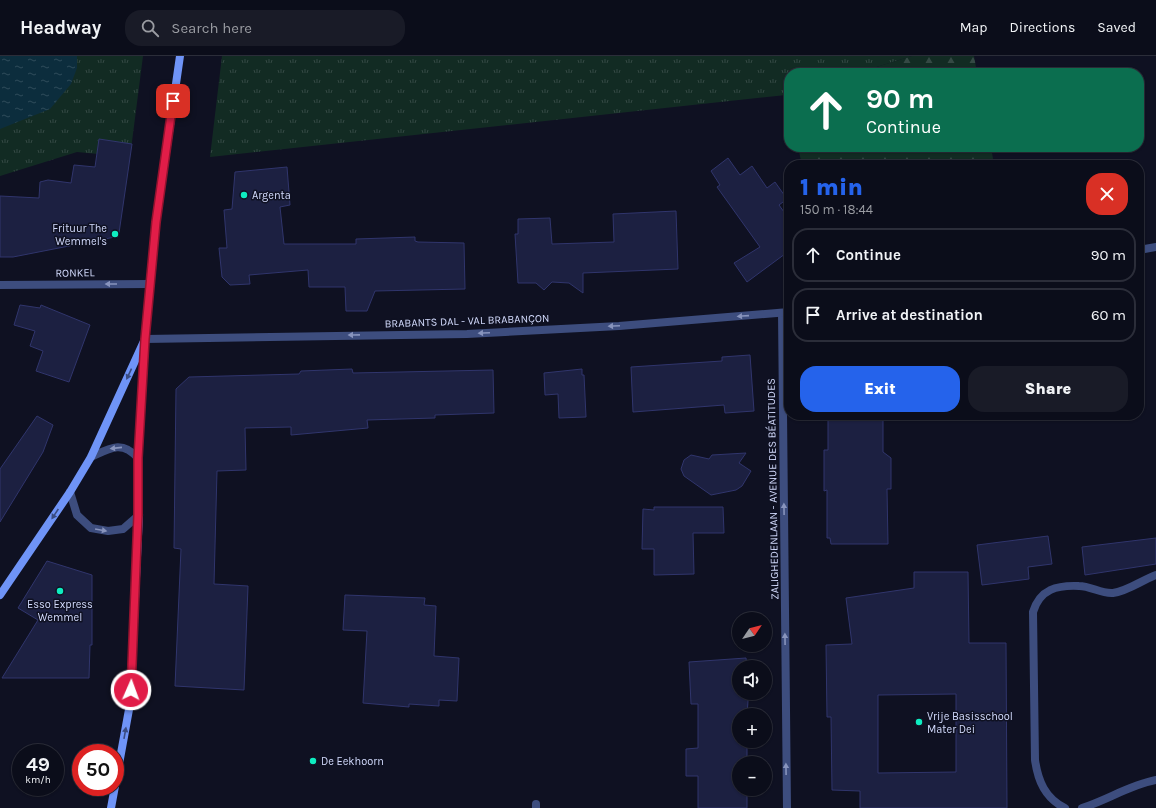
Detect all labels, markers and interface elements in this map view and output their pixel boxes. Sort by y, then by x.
search box [125,10,405,46]
text: Headway [20,17,101,39]
icon: search [139,17,161,39]
text: Search here [171,19,252,37]
text: Map [960,19,988,36]
text: Directions [1010,19,1075,36]
text: Saved [1097,19,1136,36]
text: 90 m [866,82,934,115]
pin [156,84,190,118]
icon: ahead [800,84,852,136]
icon: arrive [162,90,184,112]
text: Continue [866,116,941,138]
text: 1 min [800,173,863,201]
button: close [1086,173,1128,215]
place label: Argenta [252,189,291,202]
marker: Argenta [239,190,249,200]
text: 150 m · 18:44 [800,202,873,217]
place label: Frituur The Wemmel's [52,222,107,248]
marker: Frituur The Wemmel's [110,229,120,239]
icon: ahead [802,244,824,266]
text: Continue [836,246,901,264]
text: 90 m [1091,246,1126,264]
street label: RONKEL [55,266,96,280]
one-way arrow [104,281,117,287]
icon: arrive [802,304,824,326]
text: Arrive at destination [836,306,983,324]
text: 60 m [1091,306,1126,324]
street label: BRABANTS DAL - VAL BRABANÇON [384,312,550,330]
one-way arrow [737,313,749,320]
one-way arrow [608,322,620,329]
one-way arrow [478,329,490,336]
one-way arrow [347,332,360,338]
button: Exit [800,366,960,412]
button: Share [968,366,1128,412]
one-way arrow [126,368,132,380]
street label: ZALIGHEDENLAAN - AVENUE DES BÉATITUDES [763,378,781,600]
one-way arrow [109,445,122,451]
one-way arrow [781,502,787,515]
one-way arrow [51,508,59,519]
one-way arrow [95,527,107,533]
marker: Esso Express Wemmel [55,586,65,596]
place label: Esso Express Wemmel [27,598,93,624]
north arrow [732,612,772,652]
map controls [732,612,772,796]
one-way arrow [782,632,788,645]
button: sound [732,660,772,700]
position arrow [110,669,152,711]
button: + [732,708,772,748]
place label: Vrije Basisschool Mater Dei [927,710,1013,736]
marker: Vrije Basisschool Mater Dei [914,717,924,727]
one-way arrow [122,727,128,739]
speed limit sign: 50 [72,744,124,796]
text: 49 [26,753,50,776]
place label: De Eekhoorn [321,755,384,768]
marker: De Eekhoorn [308,756,318,766]
button: − [732,756,772,796]
one-way arrow [783,762,789,775]
text: km/h [25,774,51,786]

